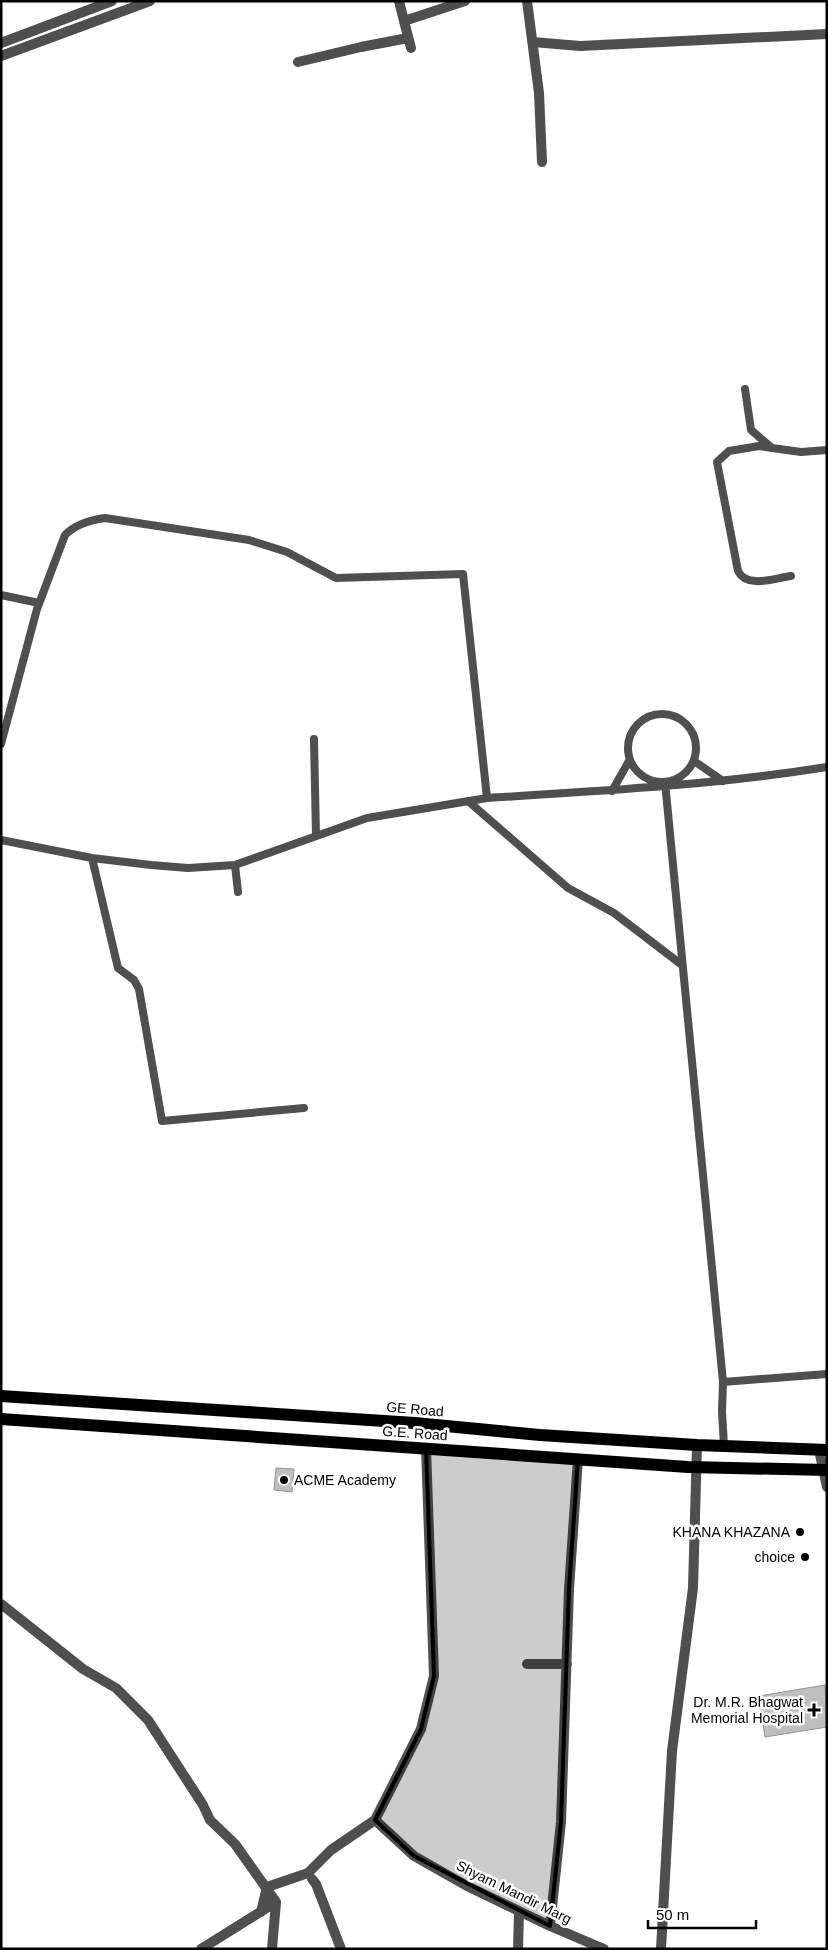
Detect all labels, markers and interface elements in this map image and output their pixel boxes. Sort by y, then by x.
street label: GE Road [386,1399,444,1419]
street label: G.E. Road [382,1423,448,1443]
place label: ACME Academy [294,1472,396,1488]
marker: ACME Academy [278,1474,290,1486]
place label: KHANA KHAZANA [673,1524,791,1540]
marker: KHANA KHAZANA [794,1526,806,1538]
place label: choice [755,1549,795,1565]
marker: choice [799,1551,811,1563]
place label: Dr. M.R. Bhagwat Memorial Hospital [691,1694,803,1726]
marker: Dr. M.R. Bhagwat Memorial Hospital [807,1703,821,1717]
street label: Shyam Mandir Marg [454,1857,574,1927]
scale bar [648,1898,756,1930]
text: 50 m [656,1906,689,1923]

